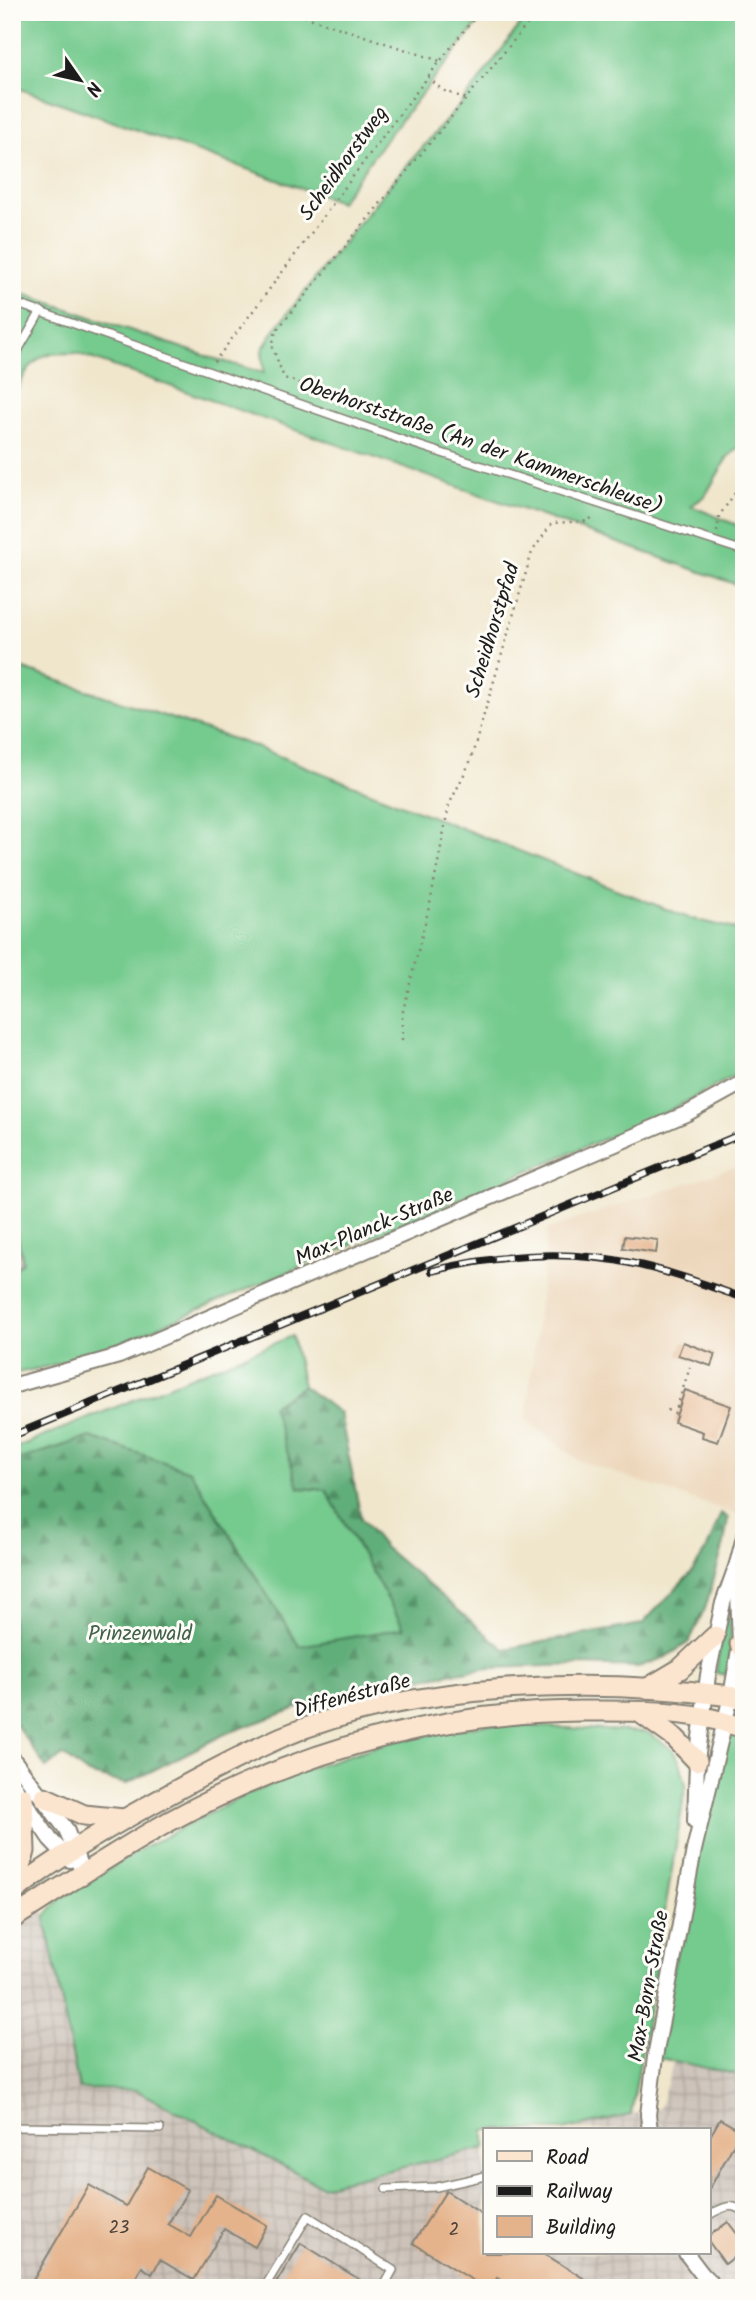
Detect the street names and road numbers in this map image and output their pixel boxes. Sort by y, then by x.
street label: Scheidhorstweg [291,100,397,228]
street label: Oberhorststraße (An der Kammerschleuse) [294,369,667,524]
street label: Scheidhorstpfad [457,558,530,702]
street label: Max-Planck-Straße [290,1179,459,1276]
street label: Diffenéstraße [290,1665,415,1728]
street label: Max-Born-Straße [620,1907,679,2065]

